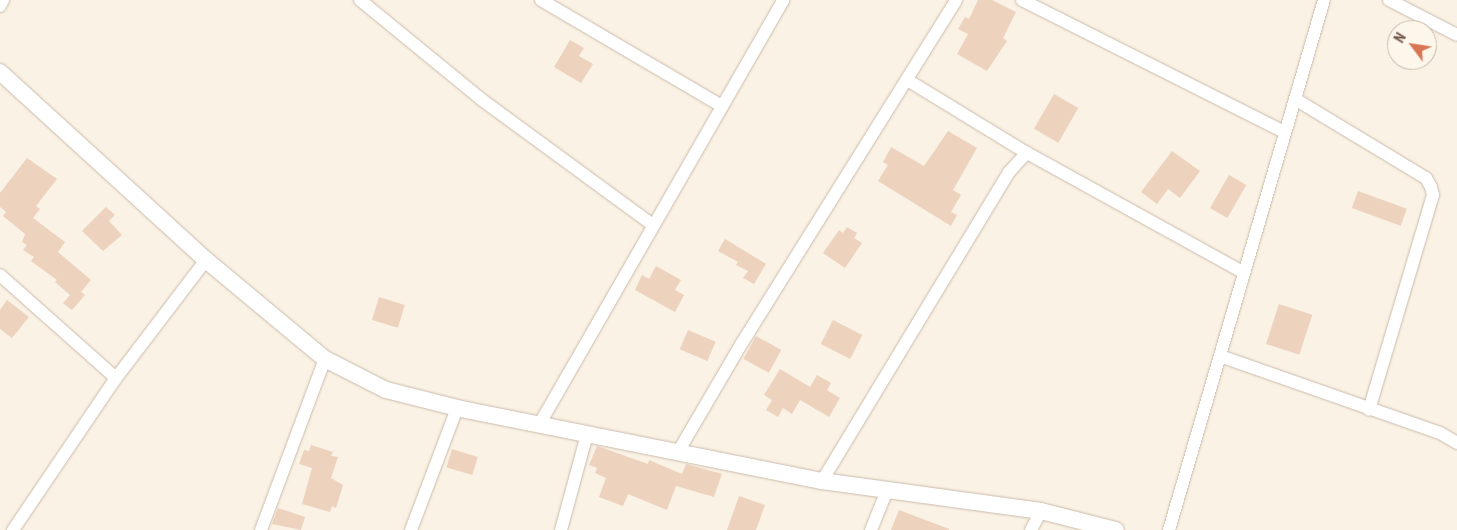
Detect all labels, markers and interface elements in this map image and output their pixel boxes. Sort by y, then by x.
north arrow [1387,20,1437,70]
text: N [1391,30,1409,46]

